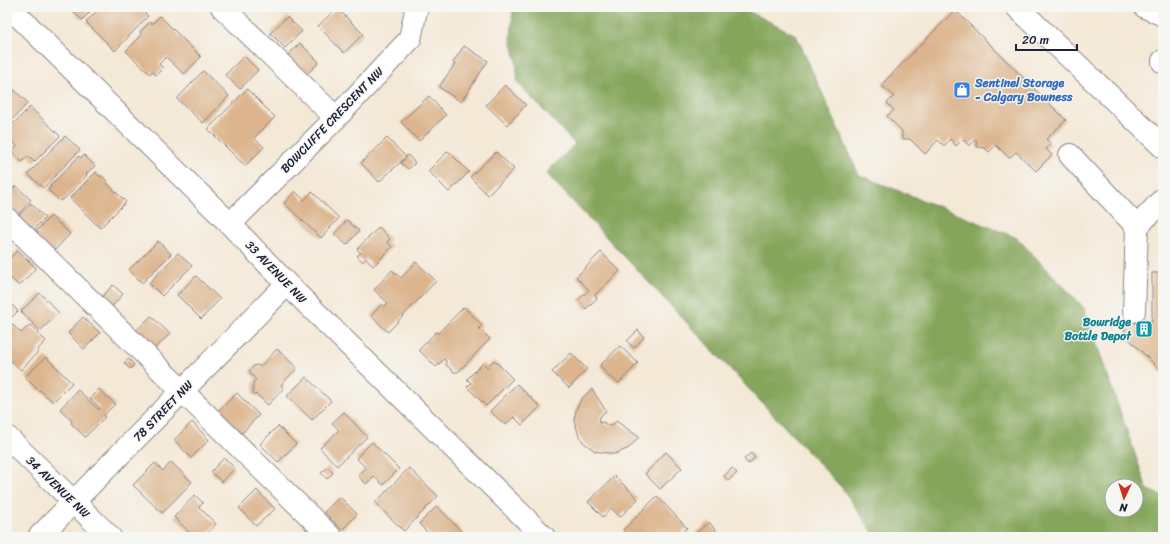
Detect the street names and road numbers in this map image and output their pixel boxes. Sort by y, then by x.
street label: BOWCLIFFE CRESCENT NW [275,61,389,178]
street label: 33 AVENUE NW [240,235,313,309]
street label: 78 STREET NW [128,375,199,447]
street label: 34 AVENUE NW [21,450,96,524]

